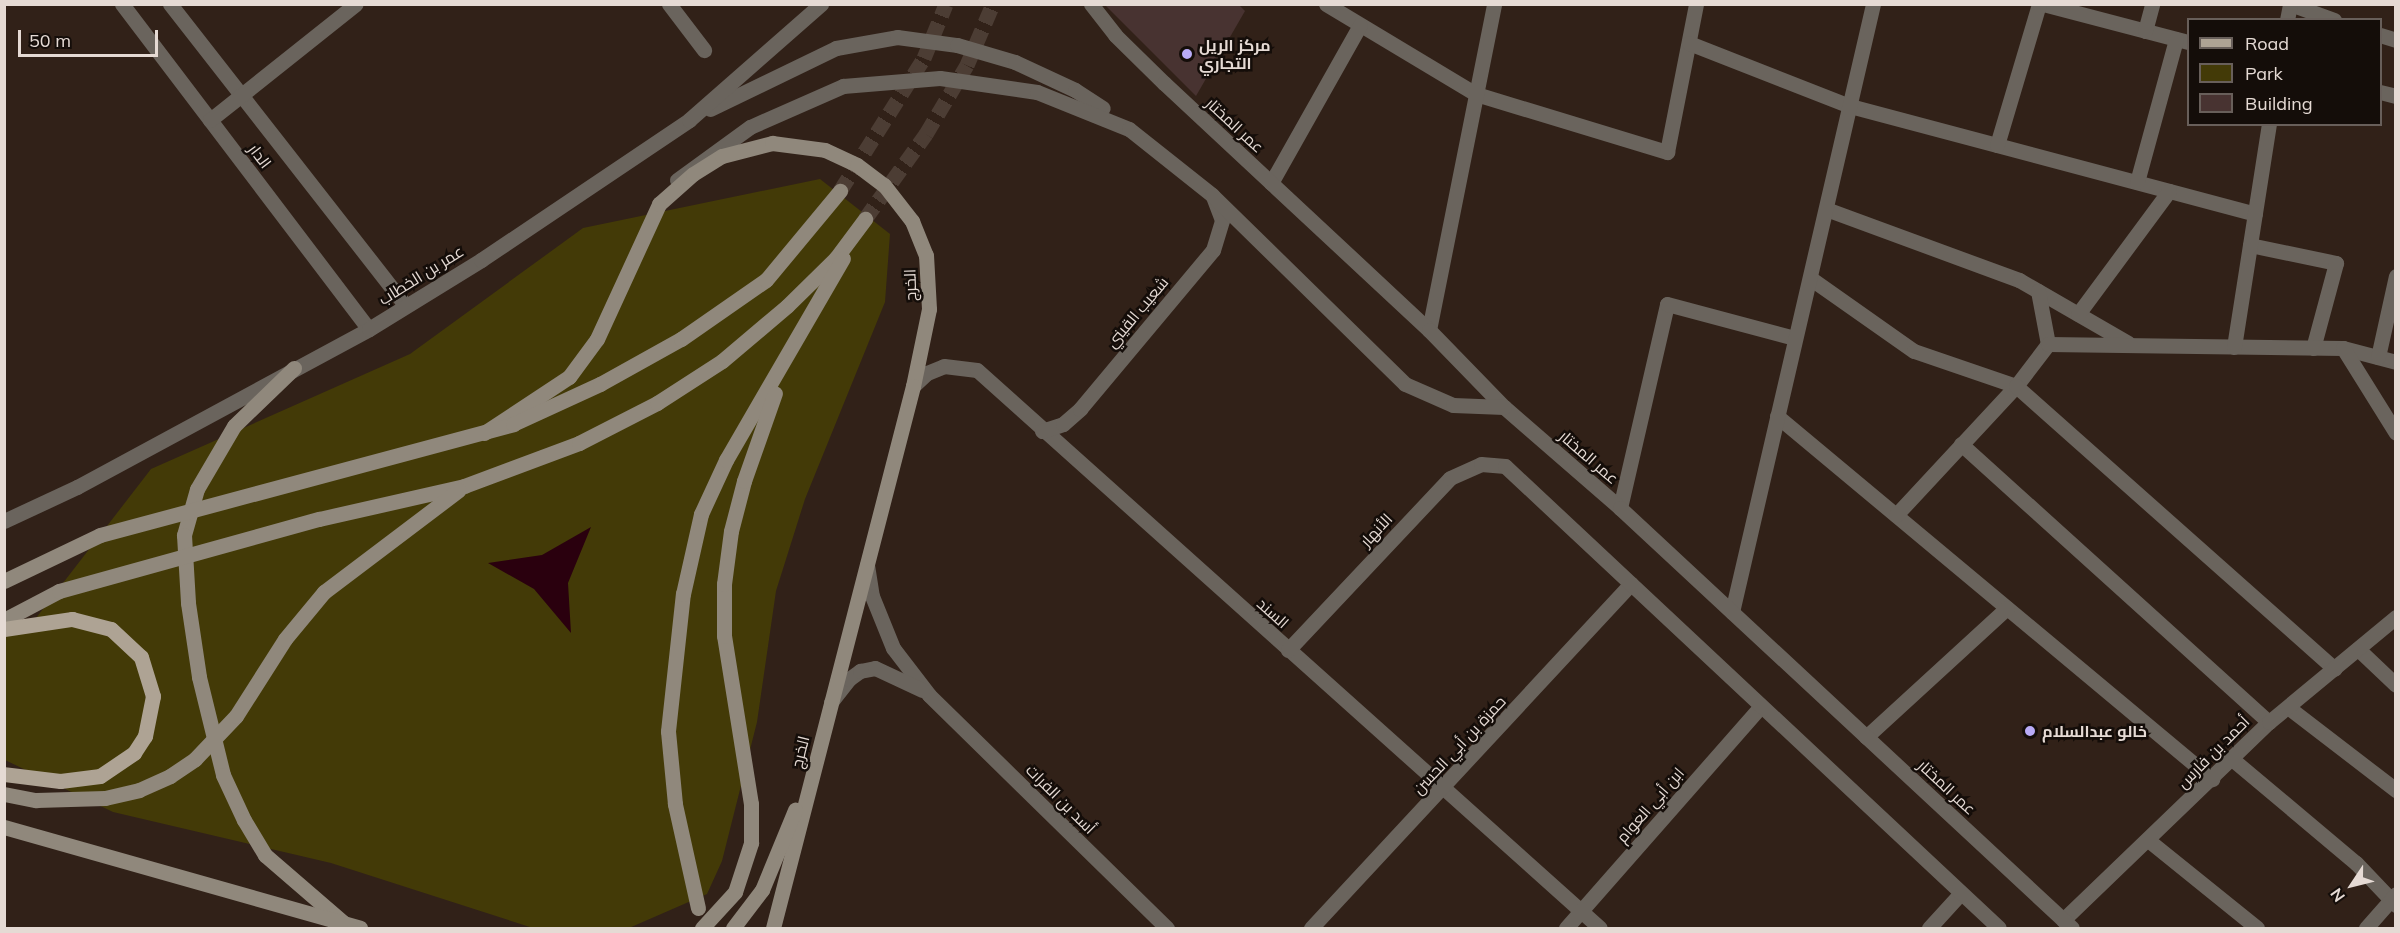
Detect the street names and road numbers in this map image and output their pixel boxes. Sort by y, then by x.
street label: عمر المختار [1202,93,1268,157]
street label: الدار [245,140,275,172]
street label: عمر بن الخطاب [375,241,467,309]
street label: الخرج [900,268,920,302]
street label: شعيب القيني [1102,273,1172,351]
street label: عمر المختار [1556,426,1622,488]
street label: الأنهار [1356,509,1396,551]
street label: السند [1253,594,1293,632]
street label: حمزة بن أبي الحسن [1408,692,1510,798]
street label: أحمد بن فارس [2173,712,2253,792]
street label: الخرج [787,734,813,770]
street label: عمر المختار [1914,755,1980,819]
street label: أسد بن الفرات [1022,760,1100,838]
street label: ابن أبي العوام [1612,764,1688,846]

